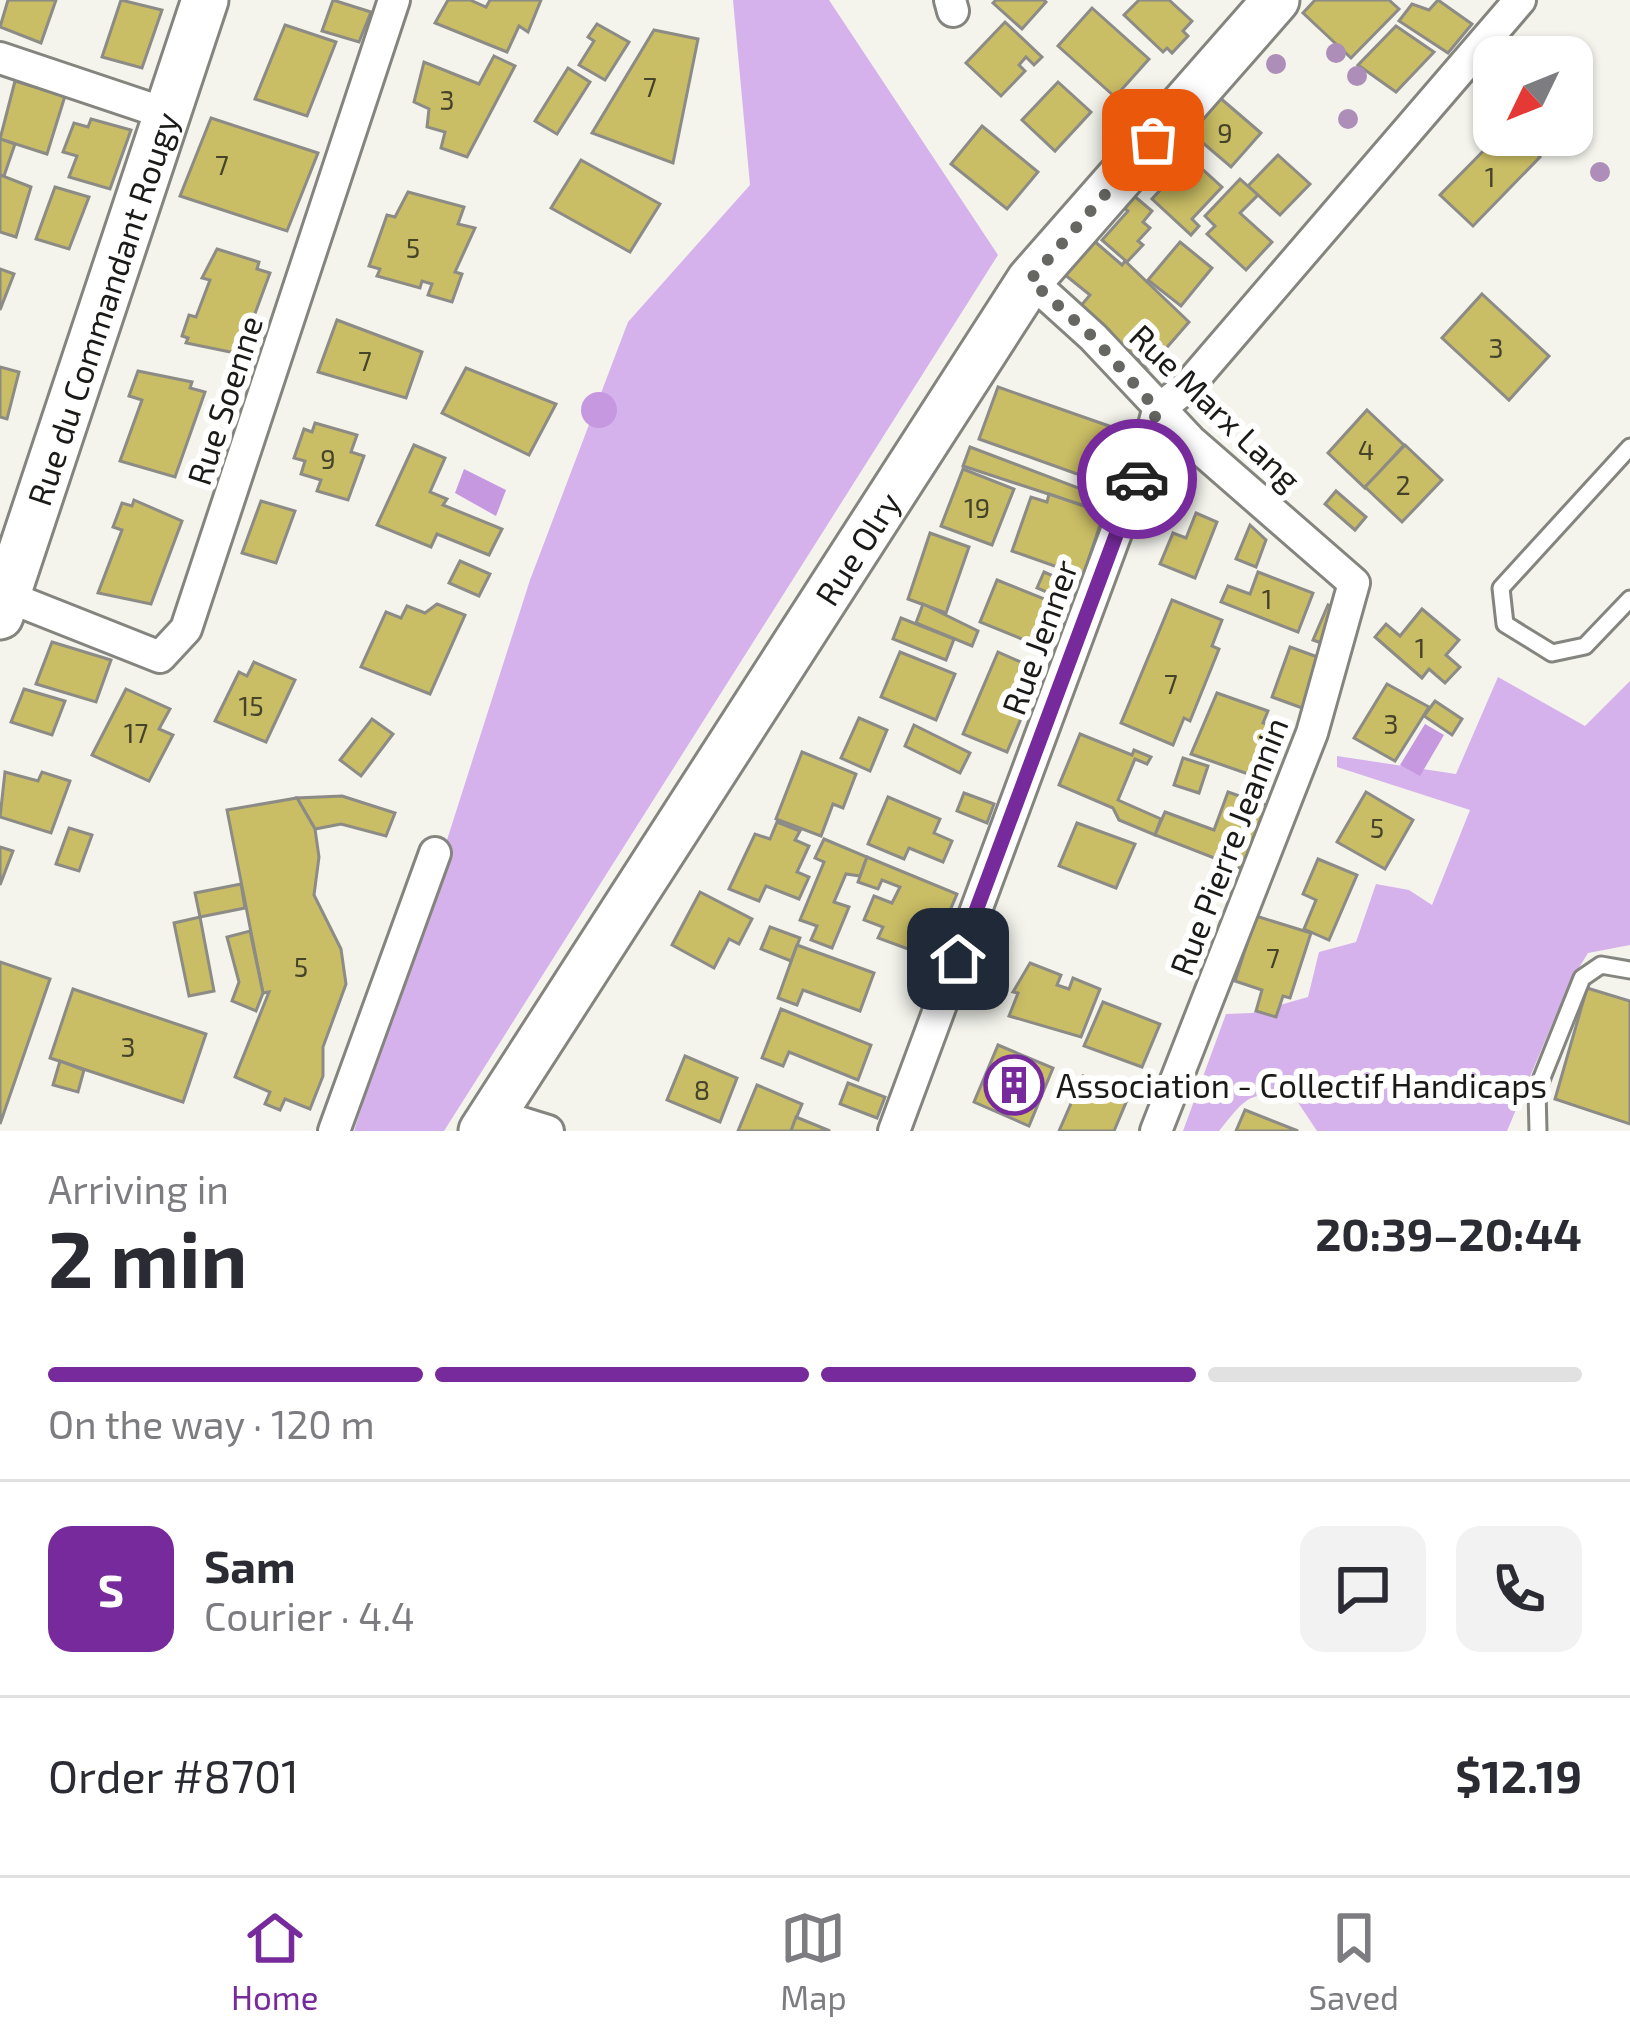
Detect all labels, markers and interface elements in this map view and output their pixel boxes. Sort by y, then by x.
north arrow [1473,36,1593,156]
map controls [1473,36,1593,156]
house number: 7 [643,70,657,102]
house number: 3 [439,83,455,115]
pin [1102,89,1204,191]
street label: Rue du Commandant Rougy [18,107,186,510]
icon: bag [1120,107,1186,173]
house number: 9 [1217,116,1233,148]
house number: 7 [215,148,229,180]
house number: 1 [1485,160,1495,192]
house number: 5 [406,231,420,263]
street label: Rue Soenne [178,310,270,490]
street label: Rue Marx Lang [1122,315,1310,499]
house number: 3 [1488,331,1504,363]
house number: 7 [358,344,372,376]
courier [1077,419,1197,539]
house number: 4 [1358,433,1374,465]
house number: 9 [320,442,336,474]
icon: car [1104,446,1170,512]
house number: 2 [1395,468,1411,500]
street label: Rue Olry [806,484,908,613]
house number: 19 [964,491,990,523]
street label: Rue Jenner [993,554,1085,720]
house number: 1 [1262,582,1272,614]
house number: 1 [1415,631,1425,663]
house number: 7 [1164,667,1178,699]
house number: 15 [238,689,264,721]
house number: 3 [1383,707,1399,739]
street label: Rue Pierre Jeannin [1160,711,1296,981]
house number: 17 [124,716,148,748]
house number: 5 [1370,811,1384,843]
pin [907,908,1009,1010]
icon: home [925,926,991,992]
house number: 7 [1266,941,1280,973]
house number: 5 [294,950,308,982]
house number: 3 [120,1030,136,1062]
building icon: Association - Collectif Handicaps [983,1054,1045,1116]
place label: Association - Collectif Handicaps [1056,1065,1547,1105]
house number: 8 [694,1073,710,1105]
text: Arriving in [48,1165,229,1212]
text: 20:39–20:44 [1315,1206,1582,1260]
text: 2 min [48,1210,247,1304]
text: On the way · 120 m [48,1400,375,1447]
button: chat [1300,1526,1426,1652]
button: phone [1456,1526,1582,1652]
text: Sam [204,1538,296,1592]
text: S [98,1562,124,1616]
text: Courier · 4.4 [204,1592,415,1639]
text: Order #8701 [48,1748,299,1802]
text: $12.19 [1455,1748,1582,1802]
tab: Home [231,1905,318,2017]
tab: Map [780,1905,847,2017]
tab: Saved [1308,1905,1399,2017]

